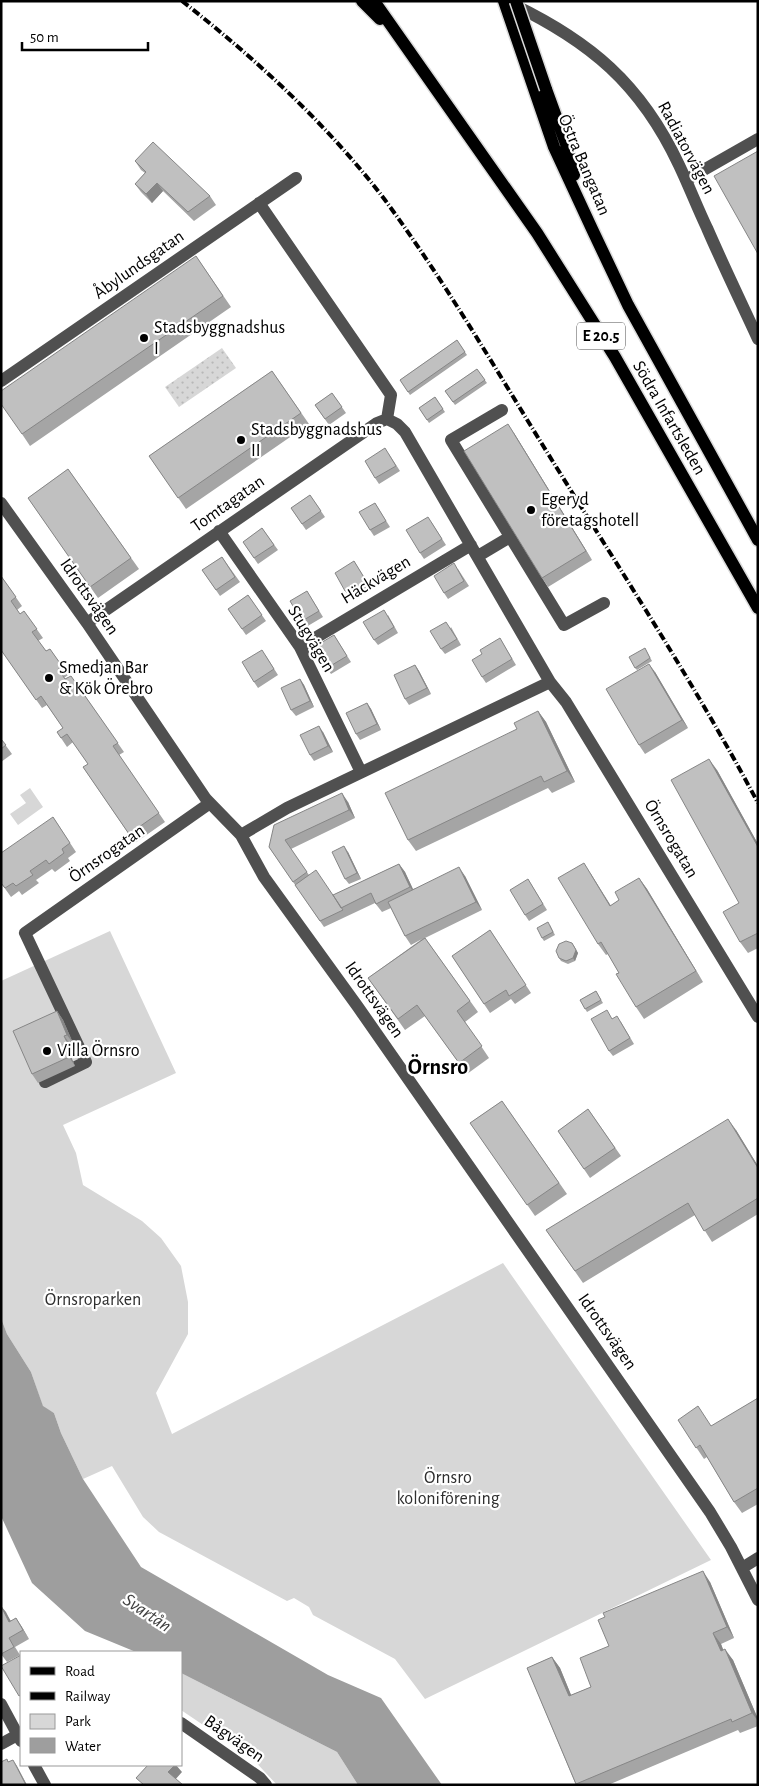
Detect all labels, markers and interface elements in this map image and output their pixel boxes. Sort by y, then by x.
scale bar [22,20,149,52]
text: 50 m [30,30,59,45]
street label: Radiatorvägen [654,99,718,197]
street label: Östra Bangatan [555,111,615,218]
street label: Åbylundsgatan [89,225,188,303]
place label: Stadsbyggnadshus I [154,319,285,358]
road number: E 20.5 [577,322,625,350]
marker: Stadsbyggnadshus I [138,332,150,344]
street label: Södra Infartsleden [629,358,709,478]
place label: Stadsbyggnadshus II [251,421,382,460]
marker: Stadsbyggnadshus II [235,434,247,446]
street label: Tomtagatan [188,472,268,536]
place label: Egeryd företagshotell [541,491,639,530]
marker: Egeryd företagshotell [525,504,537,516]
street label: Häckvägen [338,552,414,608]
street label: Idrottsvägen [56,556,122,638]
street label: Stugvägen [284,603,338,675]
place label: Smedjan Bar & Kök Örebro [59,659,153,698]
marker: Smedjan Bar & Kök Örebro [43,672,55,684]
street label: Örnsrogatan [641,796,703,881]
street label: Örnsrogatan [65,820,148,887]
street label: Idrottsvägen [341,959,407,1041]
place label: Villa Örnsro [57,1040,140,1060]
marker: Villa Örnsro [41,1045,53,1057]
district label: Örnsro [408,1054,468,1078]
park label: Örnsroparken [45,1289,141,1309]
street label: Idrottsvägen [574,1291,640,1373]
park label: Örnsro koloniförening [396,1467,500,1508]
water label: Svartån [120,1590,174,1636]
legend [20,1651,182,1766]
text: Road [65,1664,95,1679]
text: Railway [65,1689,111,1704]
street label: Bågvägen [201,1712,267,1766]
text: Park [65,1714,91,1729]
text: Water [65,1739,101,1754]

